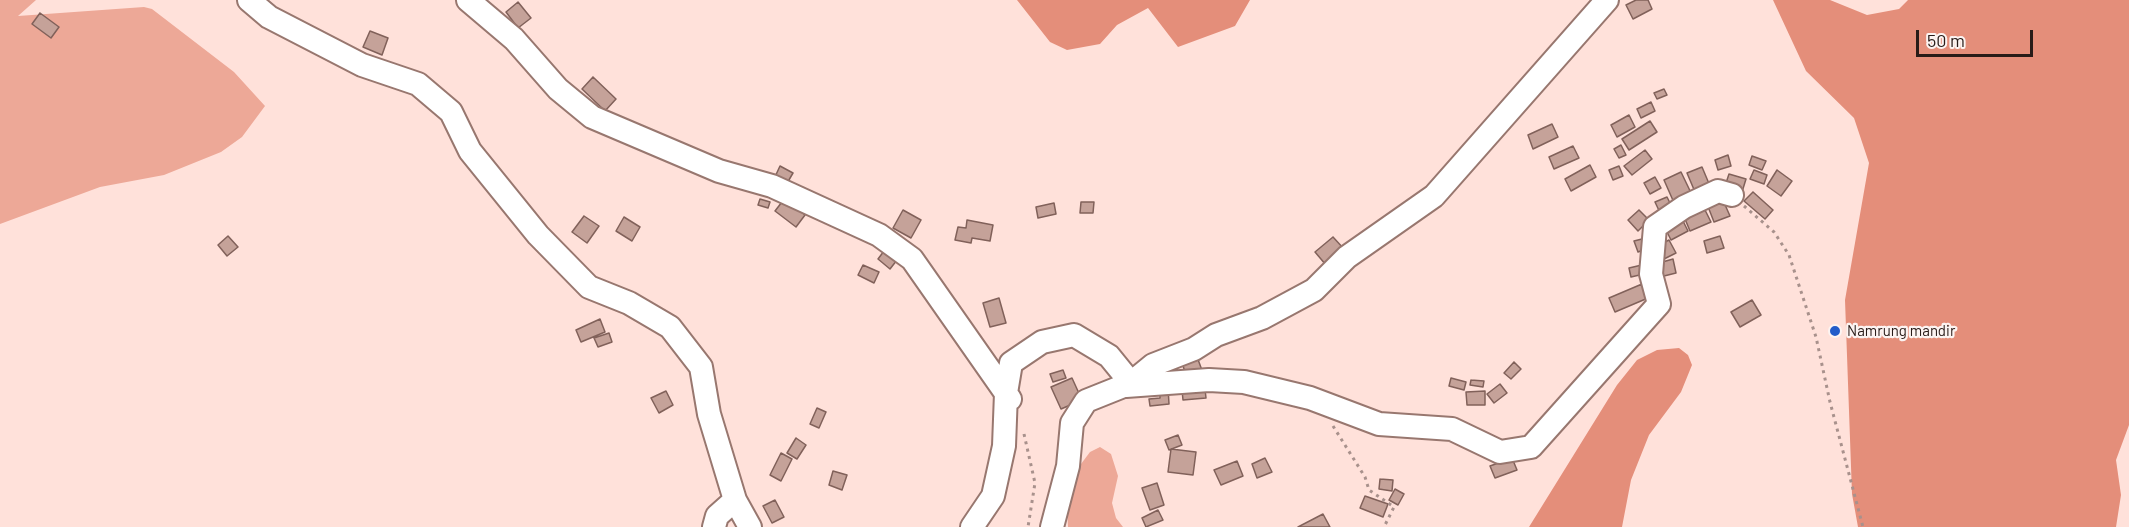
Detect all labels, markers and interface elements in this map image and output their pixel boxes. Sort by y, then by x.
scale bar [1919,18,2036,56]
text: 50 m [1927,29,1965,51]
place label: Namrung mandir [1847,322,1955,340]
marker: Namrung mandir [1828,324,1842,338]

